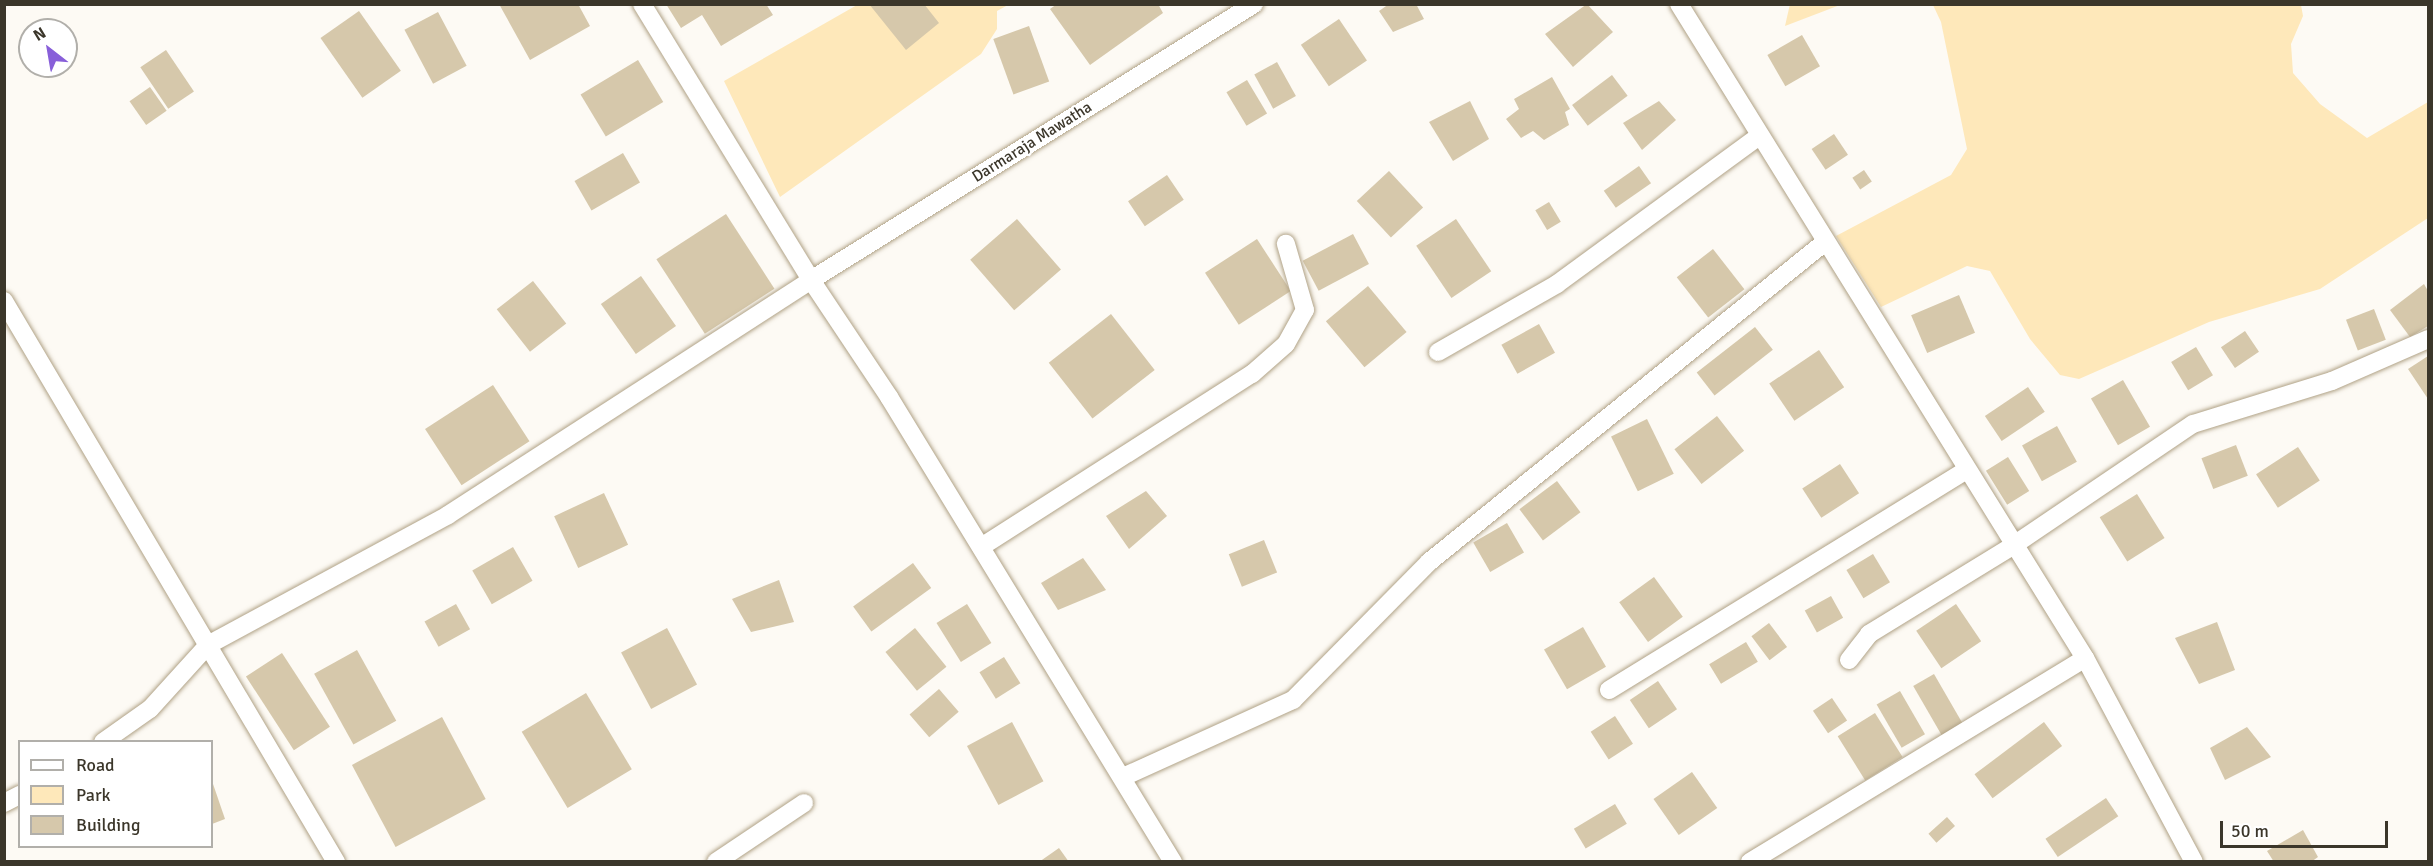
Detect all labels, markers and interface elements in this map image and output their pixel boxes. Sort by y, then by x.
north arrow [18,18,78,78]
text: N [30,23,50,46]
street label: Darmaraja Mawatha [969,97,1095,187]
legend [18,740,213,848]
text: Road [76,754,115,776]
text: Park [76,784,111,806]
scale bar [2223,809,2391,847]
text: Building [76,814,140,836]
text: 50 m [2231,820,2269,842]

